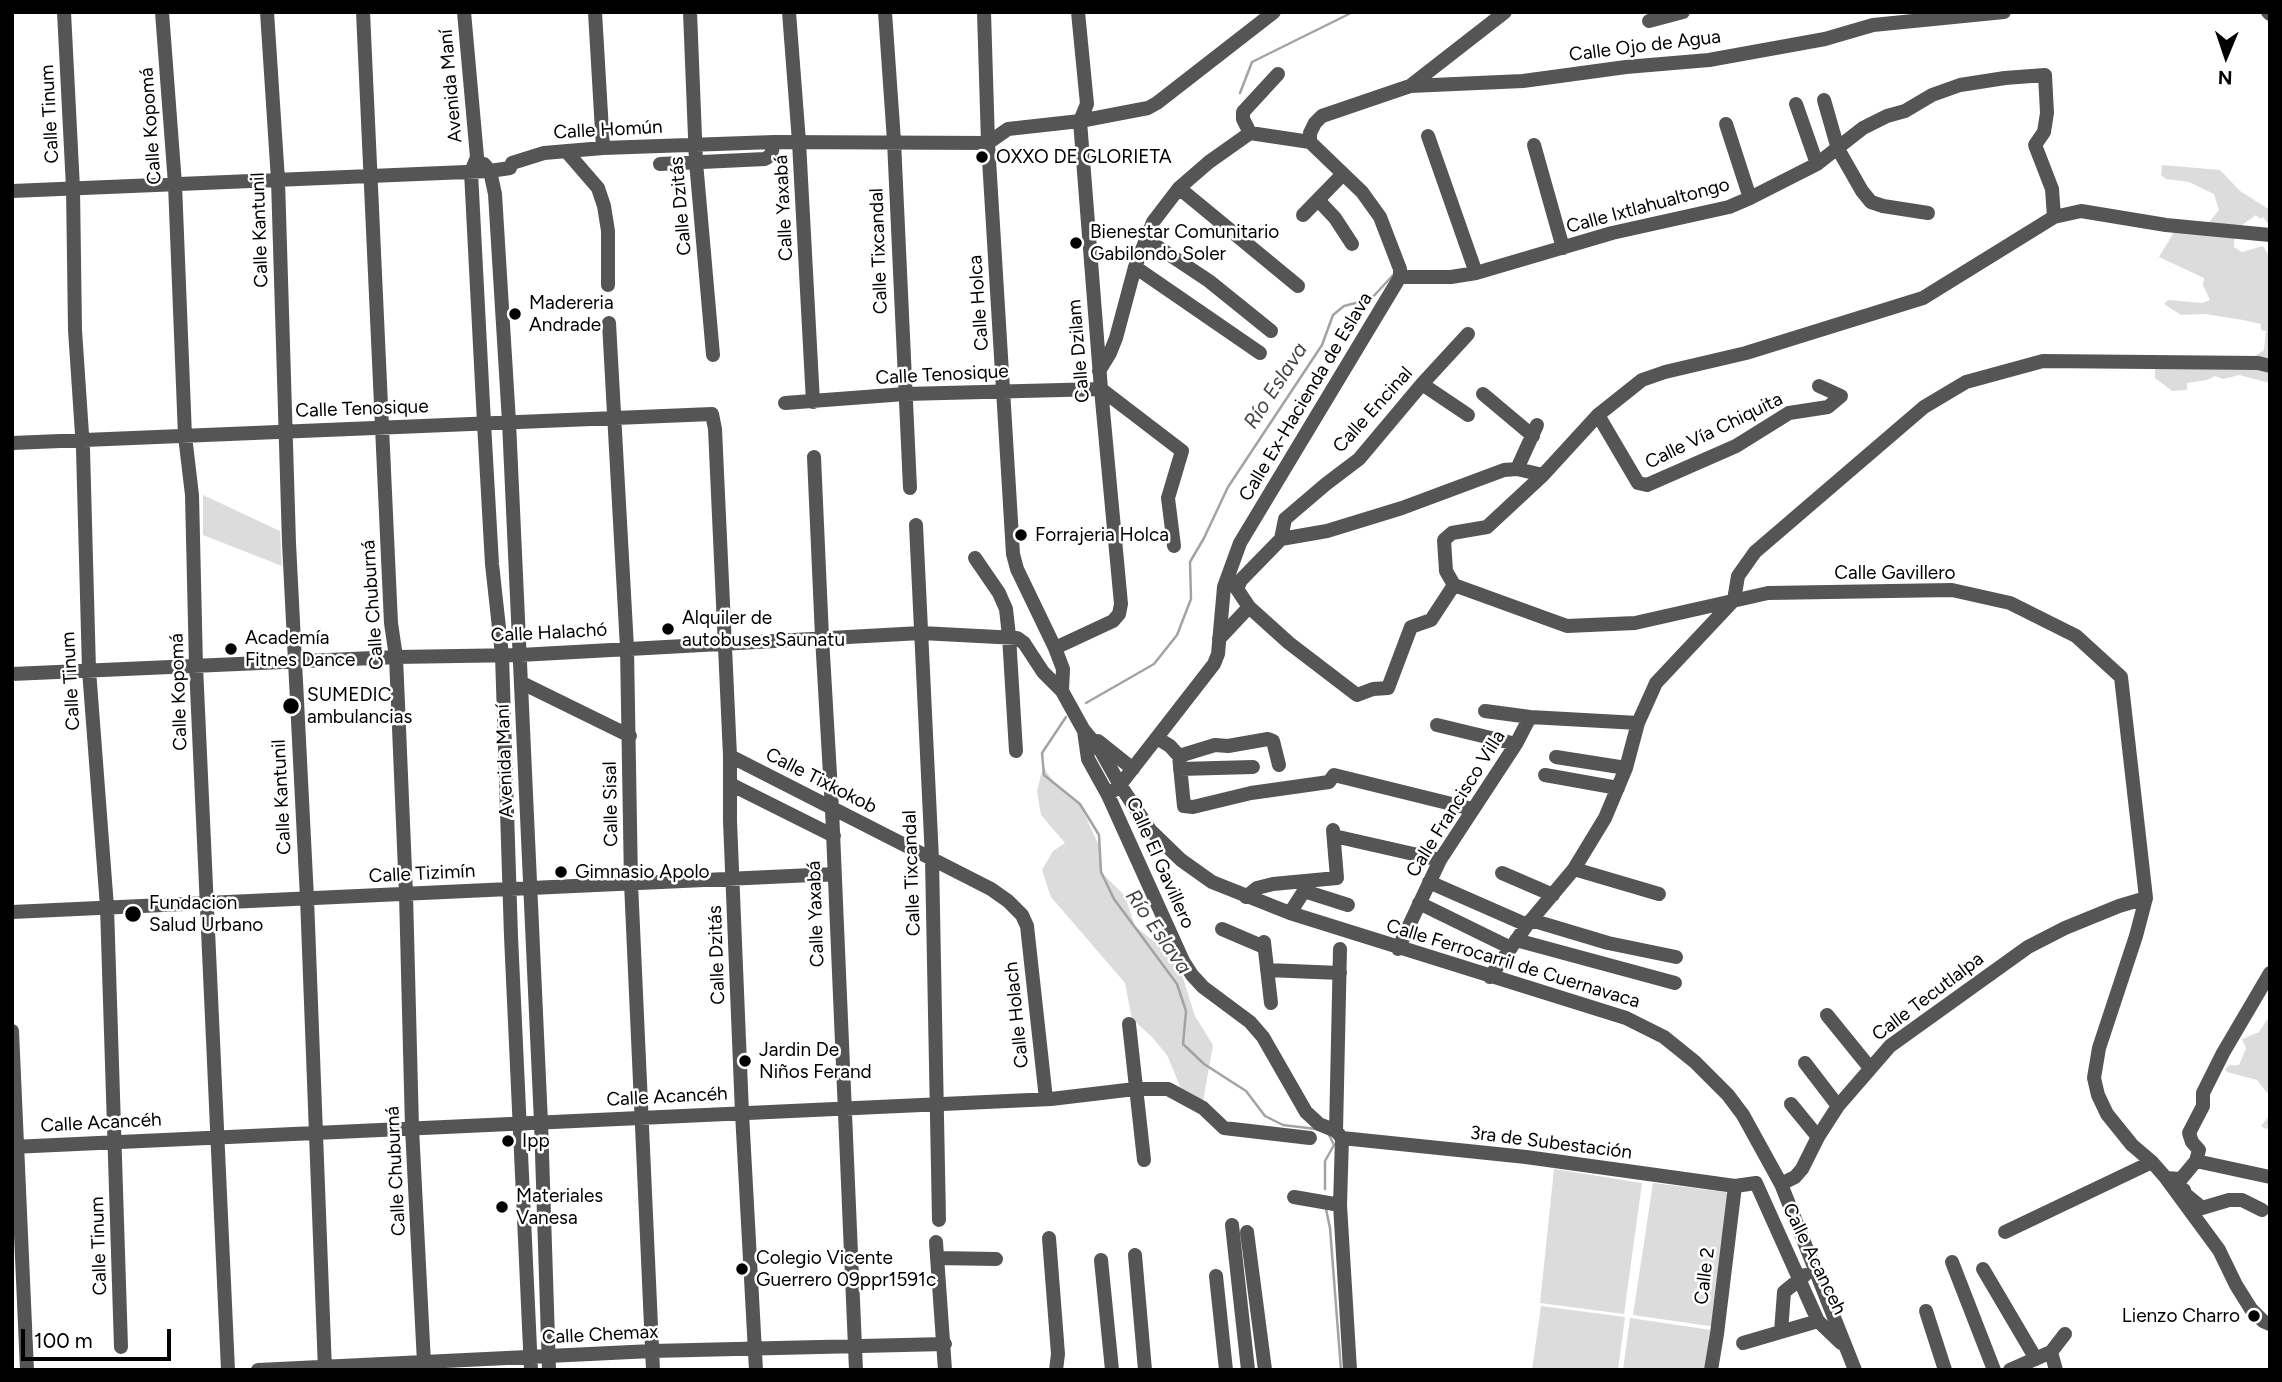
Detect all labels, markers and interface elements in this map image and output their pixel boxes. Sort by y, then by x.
north arrow [2191,21,2261,91]
street label: Calle Ojo de Agua [1568,25,1722,67]
street label: Avenida Maní [435,28,467,144]
street label: Calle Tinum [36,64,64,164]
text: N [2218,66,2233,89]
street label: Calle Kopomá [136,67,166,185]
street label: Calle Homún [553,116,663,144]
place label: OXXO DE GLORIETA [996,146,1172,168]
marker: OXXO DE GLORIETA [974,149,990,165]
street label: Calle Yaxabá [770,154,798,262]
street label: Calle Dzitás [665,156,697,256]
street label: Calle Kantunil [247,172,273,288]
street label: Calle Ixtlahualtongo [1564,173,1732,239]
street label: Calle Tixcandal [865,188,893,314]
place label: Bienestar Comunitario Gabilondo Soler [1090,221,1279,265]
marker: Bienestar Comunitario Gabilondo Soler [1068,235,1084,251]
street label: Calle Holca [964,254,994,352]
street label: Calle Ex-Hacienda de Eslava [1235,288,1377,506]
place label: Madereria Andrade [529,292,614,336]
street label: Calle Dzilam [1063,298,1095,404]
marker: Madereria Andrade [507,306,523,322]
water label: Río Eslava [1239,338,1313,434]
street label: Calle Tenosique [875,360,1009,390]
street label: Calle Encinal [1328,362,1418,458]
street label: Calle Vía Chiquita [1641,388,1787,474]
street label: Calle Tenosique [295,395,429,423]
place label: Forrajeria Holca [1035,524,1169,546]
marker: Forrajeria Holca [1013,527,1029,543]
street label: Calle Chuburná [357,539,389,671]
street label: Calle Gavillero [1834,562,1956,584]
place label: Alquiler de autobuses Saunatu [682,607,845,651]
street label: Calle Halachó [490,619,608,647]
marker: Alquiler de autobuses Saunatu [660,621,676,637]
place label: Academía Fitnes Dance [245,627,355,671]
street label: Calle Tinum [57,631,85,731]
street label: Calle Kopomá [166,633,192,751]
marker: Academía Fitnes Dance [223,641,239,657]
place label: SUMEDIC ambulancias [307,684,412,728]
marker: SUMEDIC ambulancias [281,696,301,716]
street label: Avenida Maní [492,704,518,818]
street label: Calle Francisco Villa [1402,726,1510,882]
street label: Calle Kantunil [268,739,296,855]
street label: Calle Tixkokob [762,743,880,819]
street label: Calle Sisal [599,761,623,847]
street label: Calle El Gavillero [1121,794,1199,932]
street label: Calle Tixcandal [898,810,926,936]
street label: Calle Tizimín [368,860,476,888]
place label: Gimnasio Apolo [575,861,710,883]
street label: Calle Yaxabá [803,861,829,967]
marker: Gimnasio Apolo [553,864,569,880]
water label: Río Eslava [1120,885,1196,979]
place label: Fundacion Salud Urbano [149,892,263,936]
marker: Fundacion Salud Urbano [123,904,143,924]
street label: Calle Dzitás [704,905,730,1005]
street label: Calle Ferrocarril de Cuernavaca [1383,914,1643,1014]
street label: Calle Tecutlalpa [1868,948,1988,1046]
street label: Calle Holach [1000,961,1034,1069]
place label: Jardin De Niños Ferand [759,1039,872,1083]
marker: Jardin De Niños Ferand [737,1053,753,1069]
street label: Calle Acancéh [606,1082,728,1112]
street label: Calle Chuburná [381,1105,411,1237]
street label: Calle Acancéh [40,1108,162,1138]
street label: 3ra de Subestación [1469,1122,1633,1164]
place label: Ipp [522,1130,550,1152]
marker: Ipp [500,1133,516,1149]
place label: Materiales Vanesa [516,1185,603,1229]
street label: Calle Tinum [86,1196,112,1296]
marker: Materiales Vanesa [494,1199,510,1215]
street label: Calle Acanceh [1777,1199,1851,1319]
street label: Calle 2 [1690,1246,1720,1306]
place label: Colegio Vicente Guerrero 09ppr1591c [756,1247,936,1291]
marker: Colegio Vicente Guerrero 09ppr1591c [734,1261,750,1277]
place label: Lienzo Charro [2122,1305,2240,1327]
marker: Lienzo Charro [2246,1308,2262,1324]
scale bar [24,1316,175,1360]
street label: Calle Chemax [541,1321,659,1349]
text: 100 m [34,1328,93,1353]

